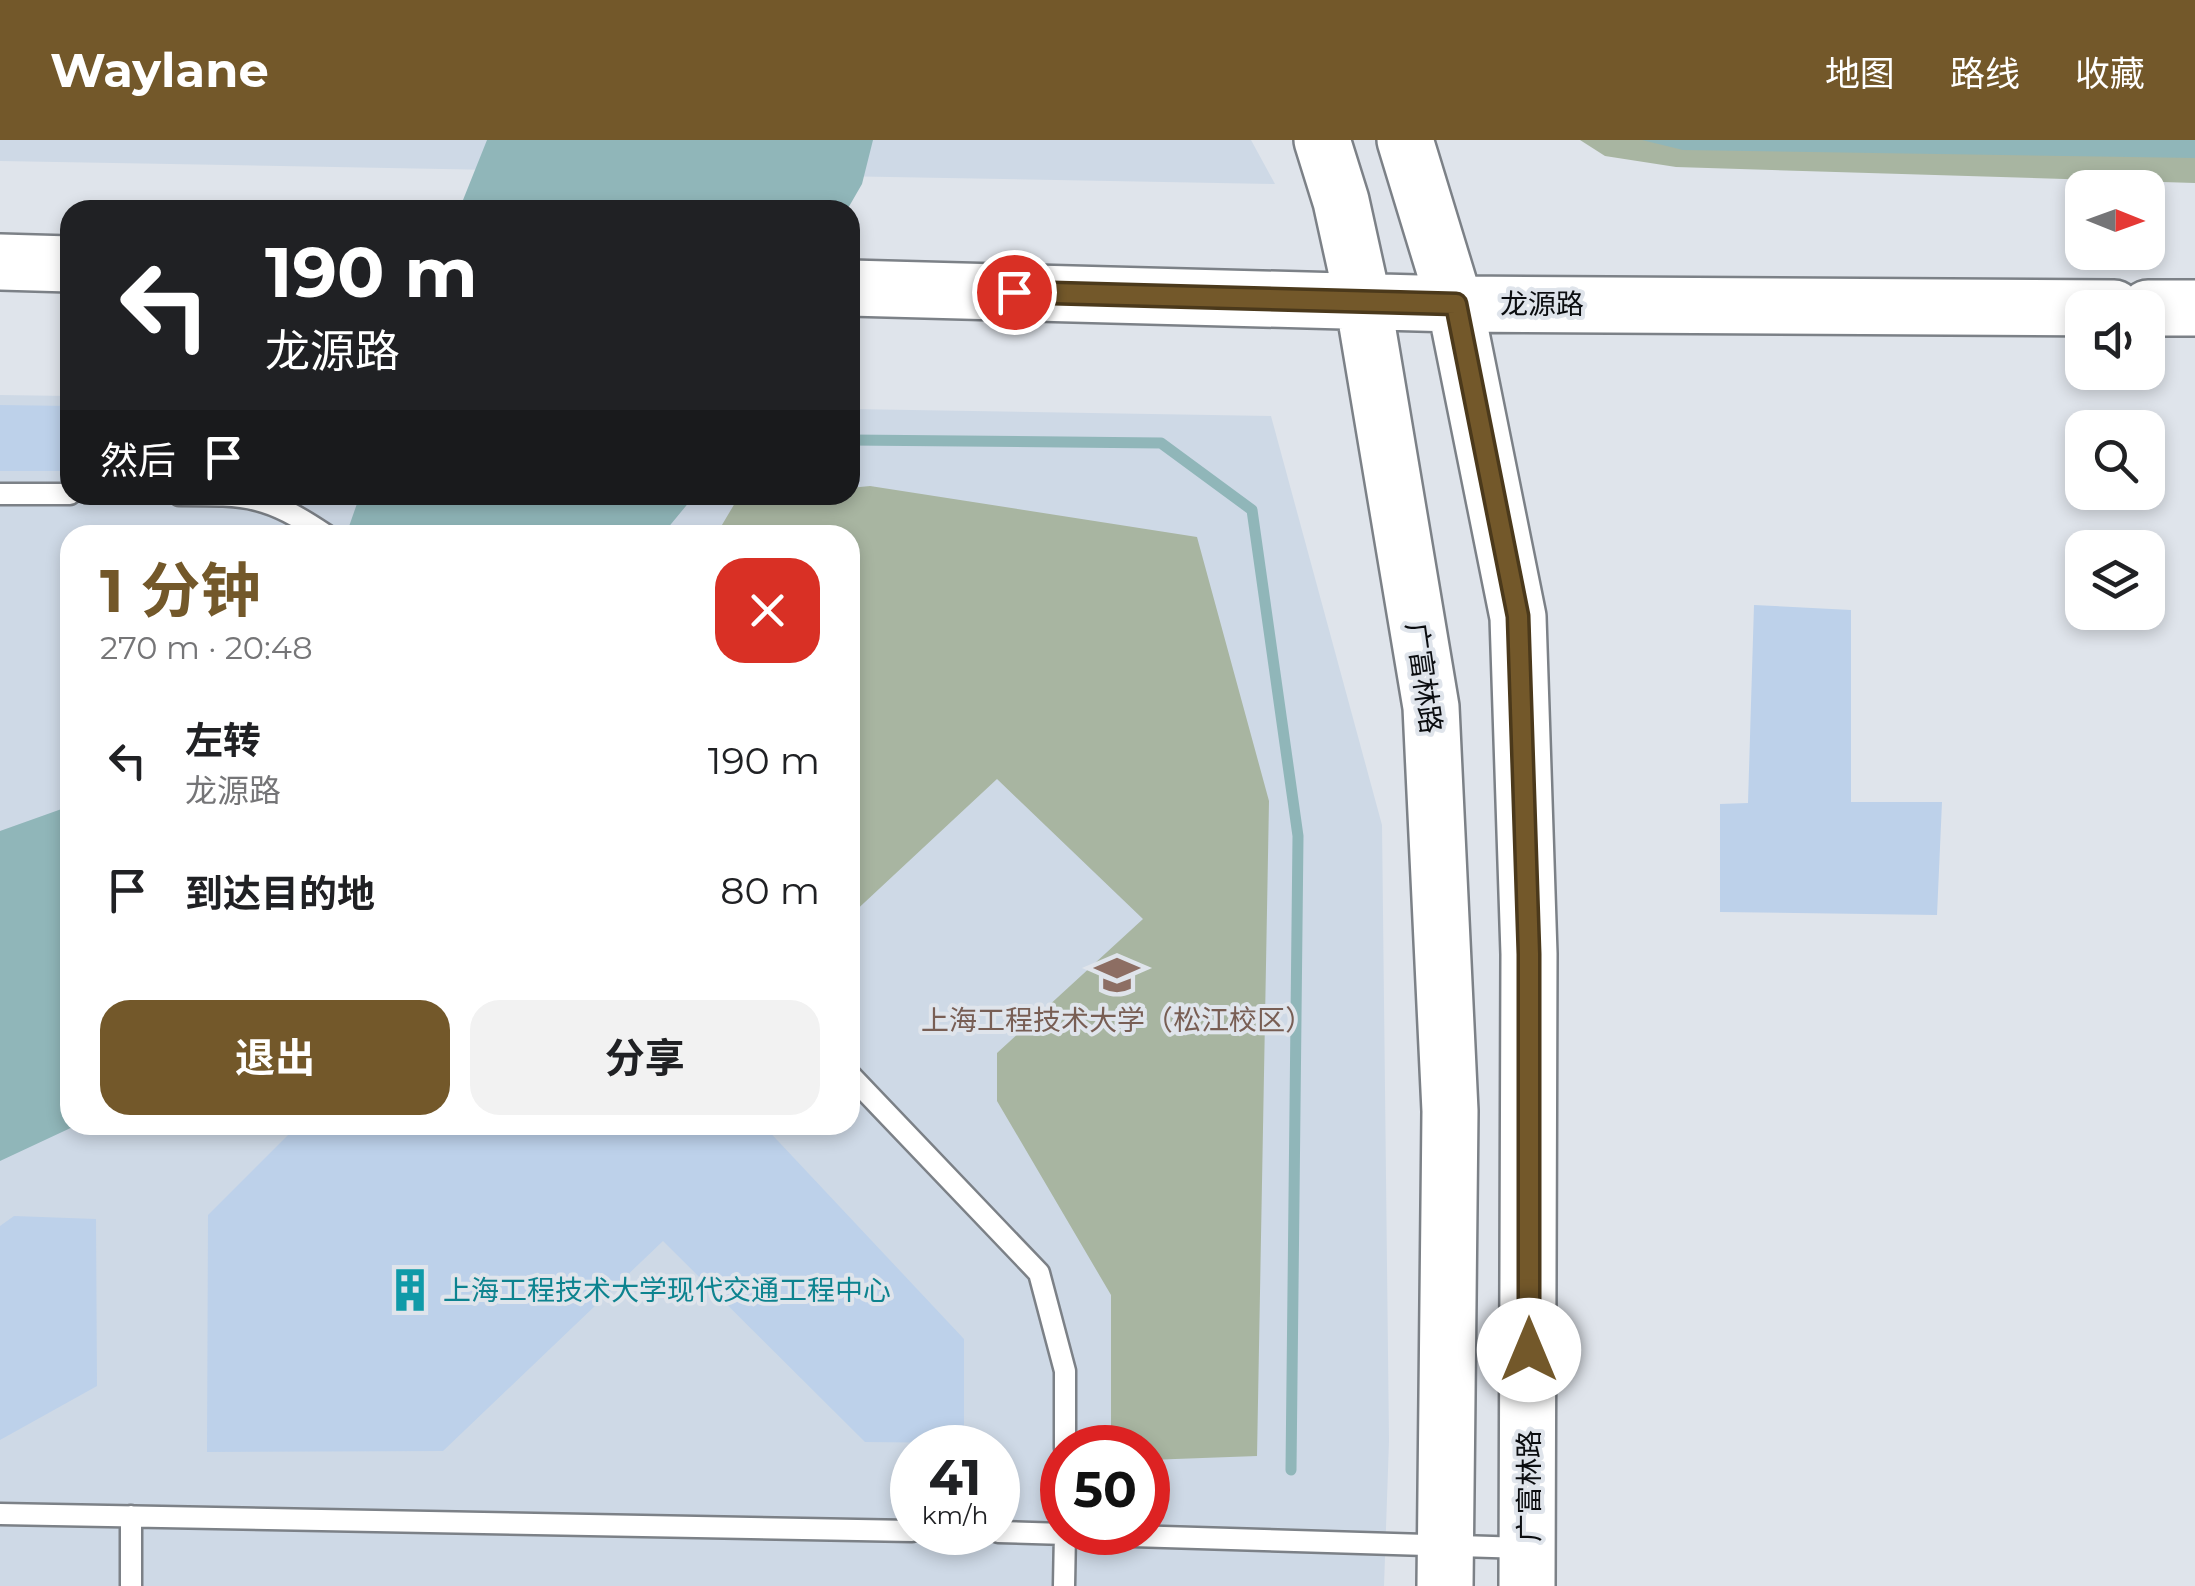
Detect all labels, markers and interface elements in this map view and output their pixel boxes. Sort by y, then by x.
text: Waylane [50,41,269,99]
text: 地图 [1825,52,1895,95]
text: 路线 [1950,52,2020,95]
text: 收藏 [2075,52,2145,95]
north arrow [2065,170,2165,270]
map controls [2065,170,2165,630]
text: 190 m [265,229,478,315]
icon: left [100,240,230,370]
pin [972,250,1057,335]
icon: arrive [987,265,1042,320]
street label: 龙源路 [1500,287,1584,321]
button: sound [2065,290,2165,390]
text: 龙源路 [265,323,400,378]
button: search [2065,410,2165,510]
icon: arrive [196,430,251,485]
text: 然后 [100,437,176,484]
button: layers [2065,530,2165,630]
text: 1 分钟 [100,554,261,627]
button: close [715,558,820,663]
street label: 广富林路 [1399,620,1449,736]
text: 270 m · 20:48 [100,628,313,667]
text: 左转 [185,717,261,764]
icon: left [100,733,155,788]
text: 190 m [708,737,820,784]
text: 龙源路 [185,771,281,810]
icon: arrive [100,863,155,918]
text: 80 m [720,867,820,914]
text: 到达目的地 [185,870,375,917]
school or university icon: 上海工程技术大学（松江校区） [1093,951,1141,999]
button: 退出 [100,1000,450,1115]
button: 分享 [470,1000,820,1115]
place label: 上海工程技术大学（松江校区） [921,1003,1313,1037]
building icon: 上海工程技术大学现代交通工程中心 [386,1266,434,1314]
place label: 上海工程技术大学现代交通工程中心 [443,1273,891,1307]
position arrow [1477,1298,1581,1402]
speed limit sign: 50 [1040,1425,1170,1555]
street label: 广富林路 [1512,1430,1546,1542]
text: 41 [929,1447,981,1508]
text: km/h [922,1500,988,1530]

